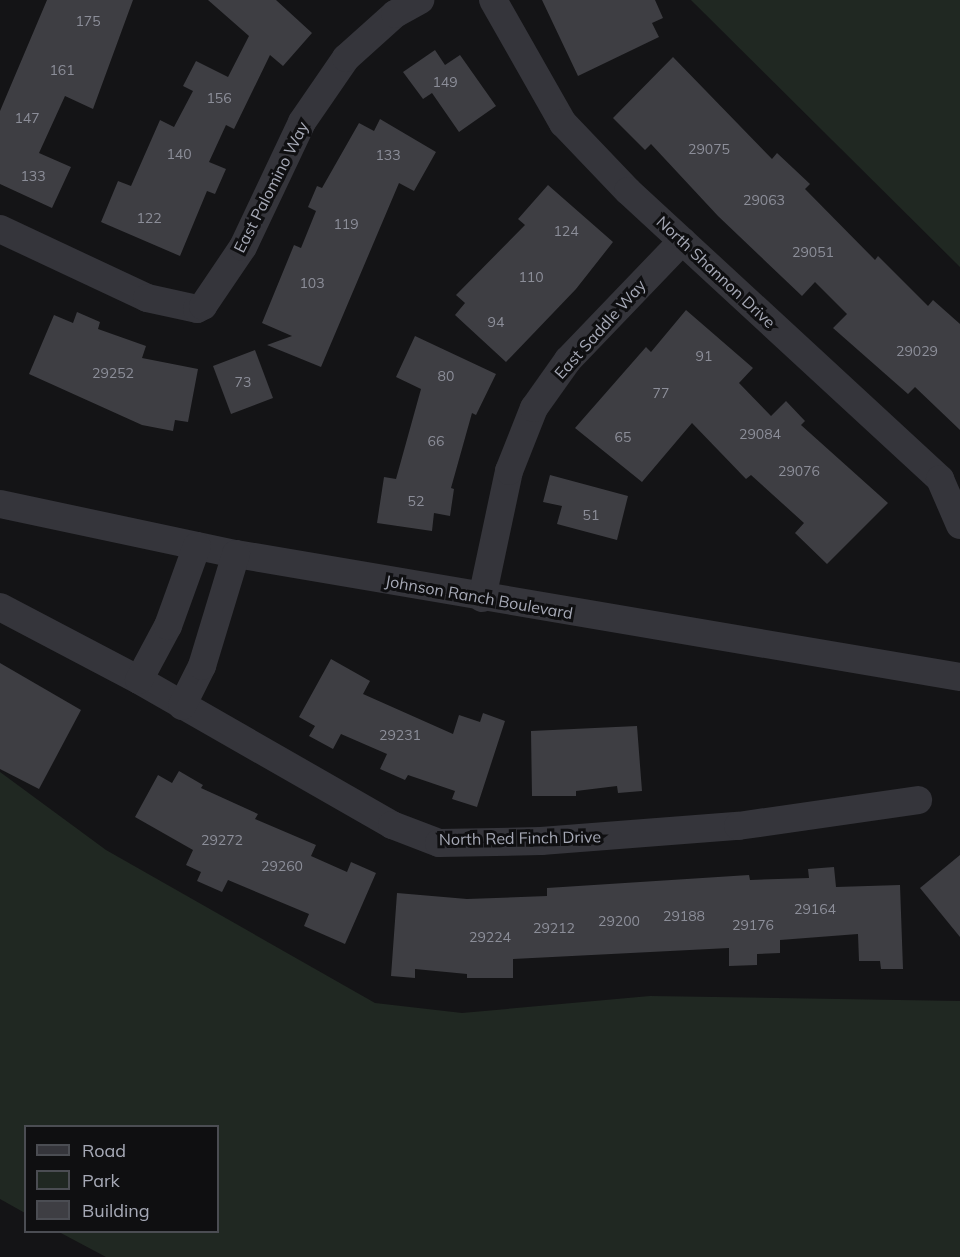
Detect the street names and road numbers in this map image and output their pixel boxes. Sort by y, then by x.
street label: East Palomino Way [230,118,312,256]
street label: North Shannon Drive [653,212,779,332]
street label: East Saddle Way [550,275,650,383]
street label: Johnson Ranch Boulevard [384,571,574,623]
street label: North Red Finch Drive [439,827,601,849]

